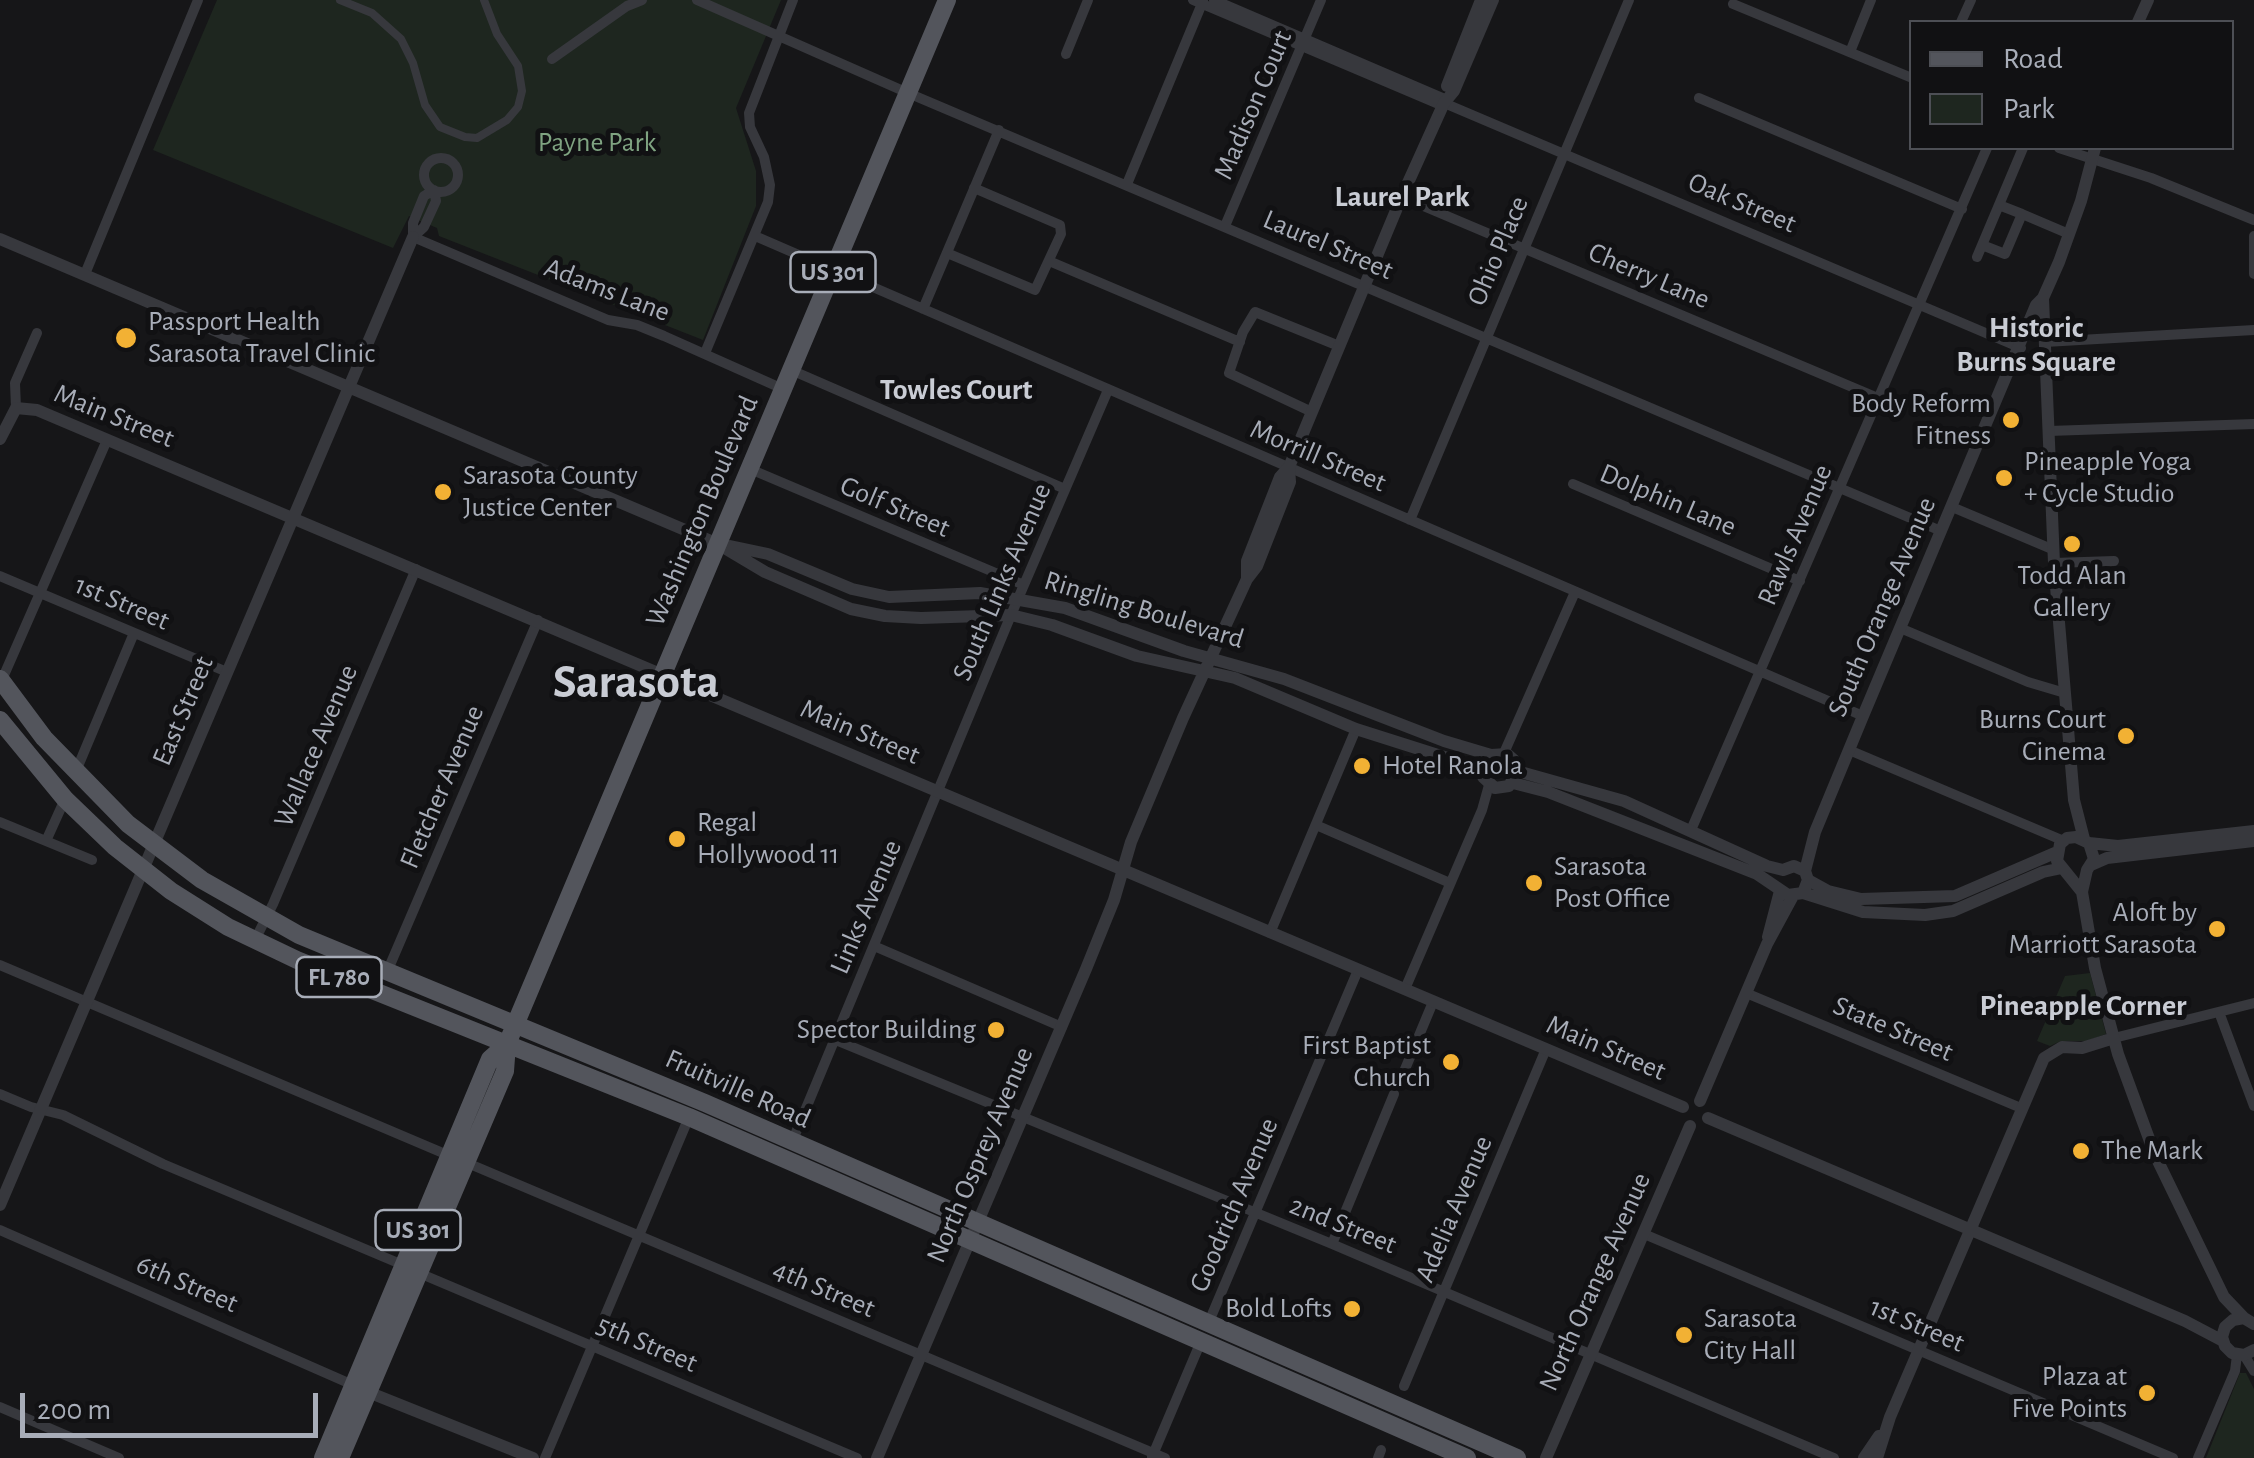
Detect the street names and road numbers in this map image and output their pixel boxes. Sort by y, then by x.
street label: Madison Court [1207,25,1299,185]
street label: Oak Street [1683,165,1801,241]
street label: Ohio Place [1460,191,1536,311]
street label: Laurel Street [1258,203,1398,287]
street label: Cherry Lane [1583,235,1715,317]
street label: Adams Lane [539,251,675,329]
road number: US 301 [790,252,876,292]
street label: Main Street [49,377,179,455]
street label: Washington Boulevard [638,391,766,631]
street label: Morrill Street [1245,412,1391,500]
street label: Dolphin Lane [1595,456,1741,544]
street label: Rawls Avenue [1750,459,1840,611]
street label: Golf Street [835,469,955,545]
street label: South Links Avenue [945,478,1059,686]
street label: South Orange Avenue [1821,492,1943,722]
street label: Ringling Boulevard [1040,564,1248,656]
street label: 1st Street [70,568,174,638]
street label: East Street [145,651,221,771]
street label: Wallace Avenue [267,660,365,832]
street label: Main Street [795,692,925,772]
street label: Fletcher Avenue [393,700,491,874]
street label: Links Avenue [823,835,909,979]
road number: FL 780 [296,957,382,997]
street label: State Street [1828,989,1958,1069]
street label: Main Street [1541,1008,1671,1088]
street label: Fruitville Road [660,1042,816,1136]
street label: North Osprey Avenue [919,1042,1041,1268]
street label: Goodrich Avenue [1182,1113,1286,1297]
street label: Adelia Avenue [1408,1131,1500,1287]
street label: North Orange Avenue [1532,1168,1658,1396]
street label: 2nd Street [1285,1188,1401,1262]
road number: US 301 [376,1210,460,1250]
street label: 6th Street [131,1248,243,1320]
street label: 4th Street [768,1253,880,1325]
street label: 1st Street [1865,1290,1969,1360]
street label: 5th Street [592,1308,702,1380]

